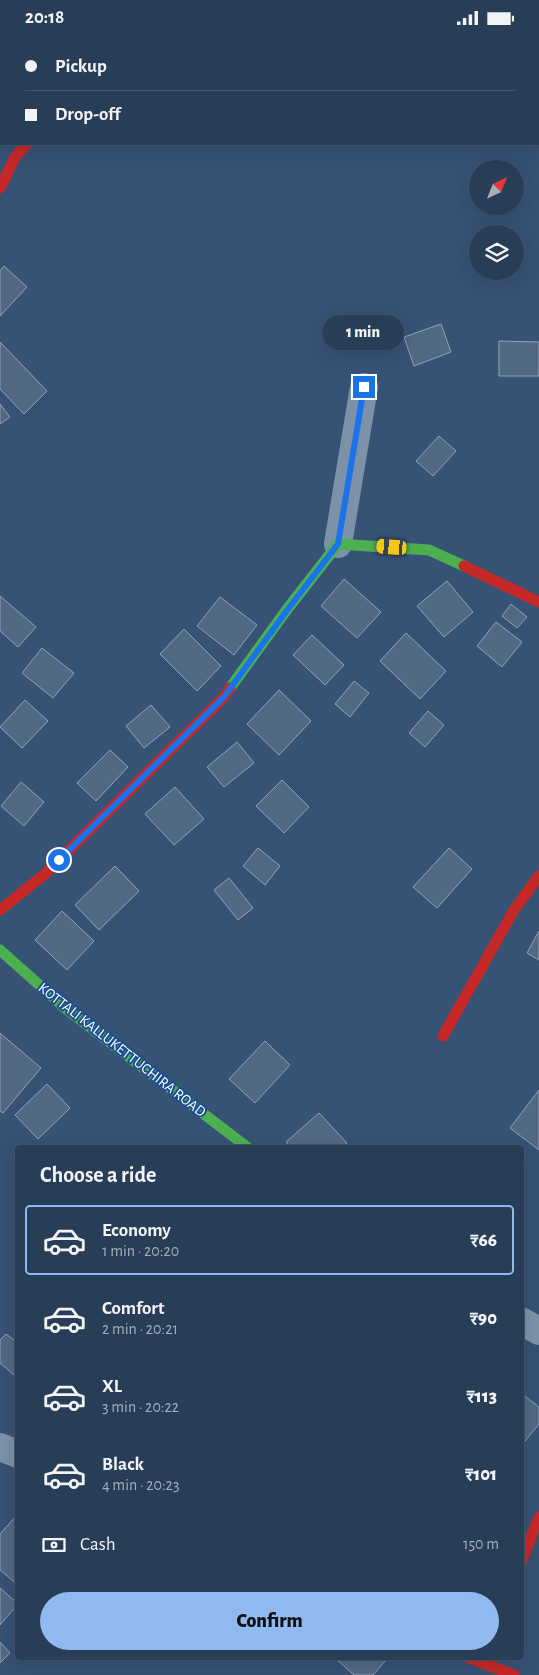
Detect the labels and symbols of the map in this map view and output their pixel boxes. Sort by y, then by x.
north arrow [469,160,524,215]
callout: 1 min [323,315,405,349]
route end [353,376,375,398]
car [376,538,407,556]
route start [48,849,70,871]
street label: KOTTALI KALLUKETTUCHIRA ROAD [36,980,209,1120]

